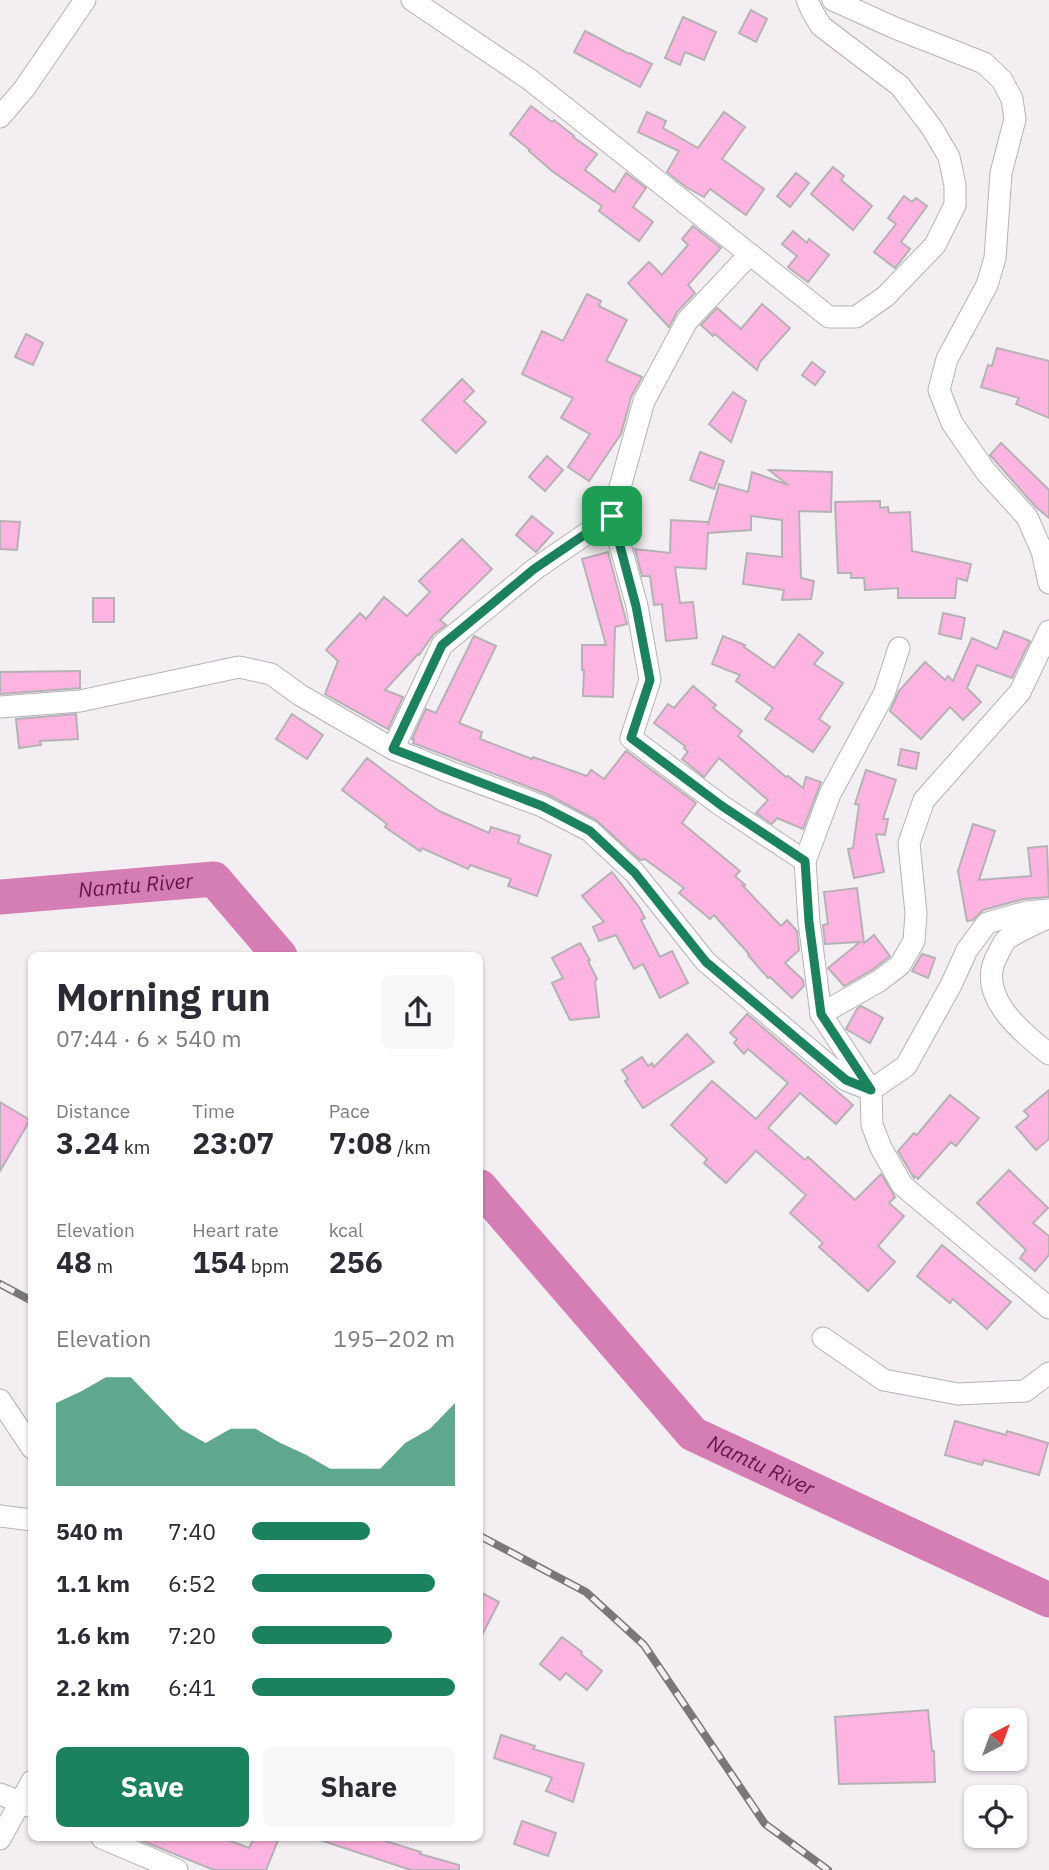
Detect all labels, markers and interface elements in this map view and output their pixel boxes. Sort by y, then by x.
pin [582,486,642,546]
icon: arrive [593,497,631,535]
water label: Namtu River [77,866,195,903]
text: Morning run [56,972,271,1021]
button: share [381,975,455,1049]
text: 07:44 · 6 × 540 m [56,1023,242,1053]
text: Distance [56,1099,130,1123]
text: Time [192,1099,235,1123]
text: Pace [329,1099,370,1123]
text: 3.24 [56,1123,119,1162]
text: 23:07 [192,1123,274,1162]
text: 7:08 [329,1123,393,1162]
text: km [119,1135,150,1159]
text: /km [393,1135,431,1159]
text: Elevation [56,1218,135,1242]
text: Heart rate [192,1218,279,1242]
text: kcal [329,1218,363,1242]
text: 48 [56,1242,92,1281]
text: 154 [192,1242,246,1281]
text: 256 [329,1242,383,1281]
text: m [92,1254,113,1278]
text: bpm [246,1254,289,1278]
text: Elevation [56,1323,151,1353]
text: 195–202 m [333,1323,455,1353]
water label: Namtu River [703,1428,821,1502]
text: 540 m [56,1516,123,1546]
text: 7:40 [168,1516,216,1546]
text: 1.1 km [56,1568,130,1598]
text: 6:52 [168,1568,216,1598]
text: 1.6 km [56,1620,130,1650]
text: 7:20 [168,1620,216,1650]
text: 2.2 km [56,1672,130,1702]
text: 6:41 [168,1672,216,1702]
north arrow [964,1708,1027,1771]
map controls [964,1708,1027,1848]
button: Save [56,1747,249,1827]
button: Share [263,1747,455,1827]
button: locate [964,1785,1027,1848]

